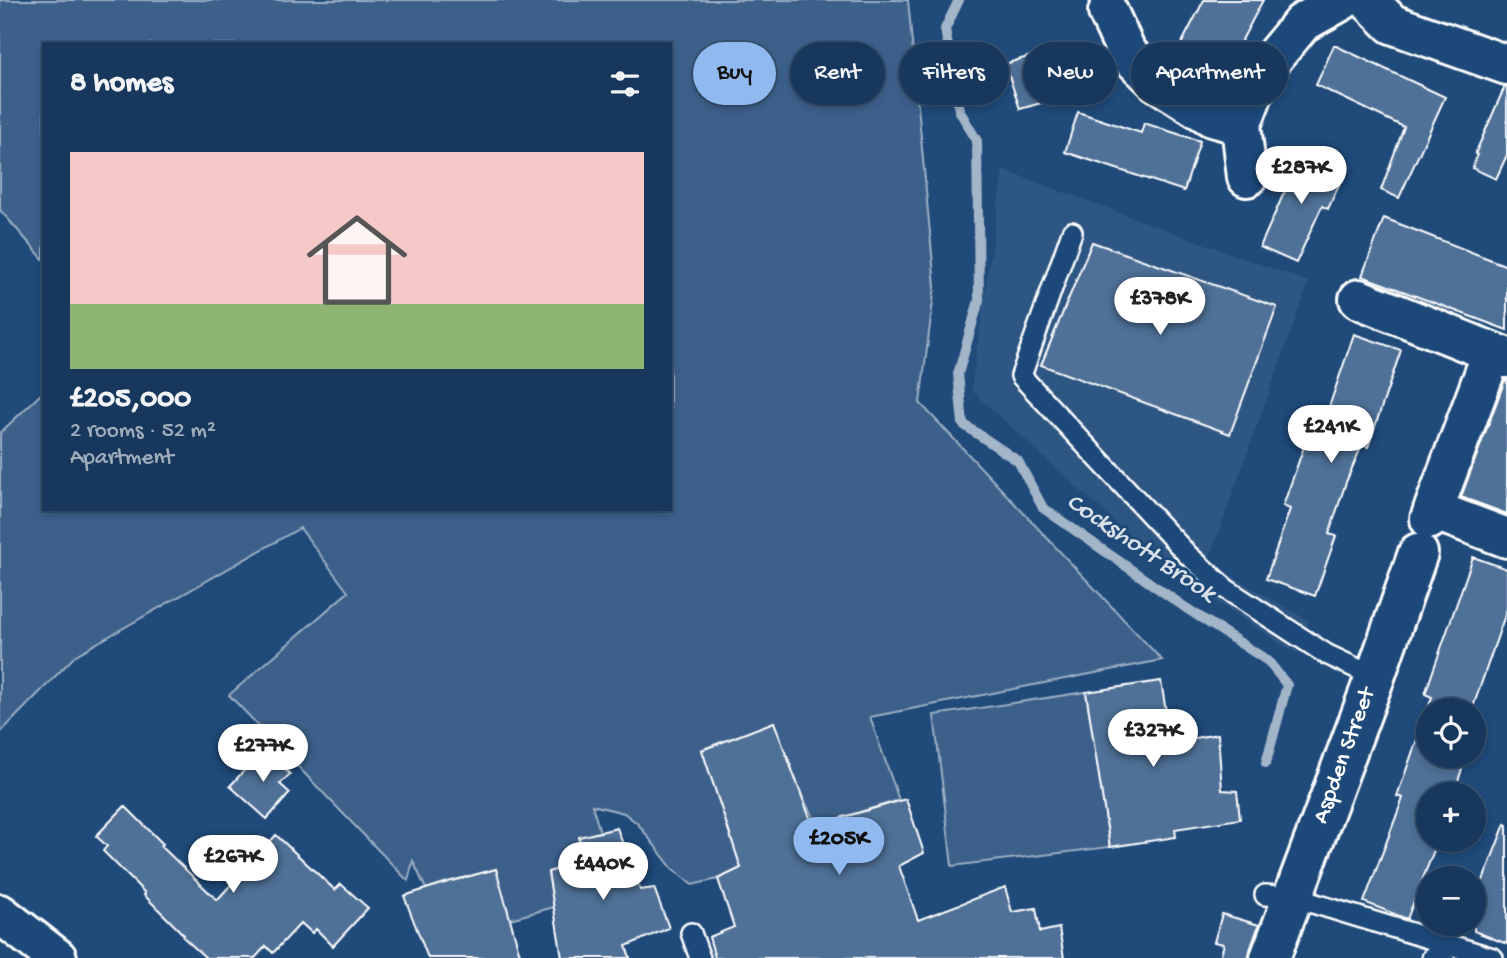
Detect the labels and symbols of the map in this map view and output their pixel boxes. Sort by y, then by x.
pin: £287K [1252,146,1350,206]
pin: £378K [1111,278,1209,337]
pin: £241K [1282,406,1380,465]
water label: Cockshott Brook [1059,488,1223,612]
street label: Aspden Street [1307,682,1384,828]
pin: £327K [1104,710,1202,769]
pin: £277K [214,724,312,784]
pin: £205K [790,818,888,877]
pin: £267K [184,836,282,895]
pin: £440K [554,842,652,902]

